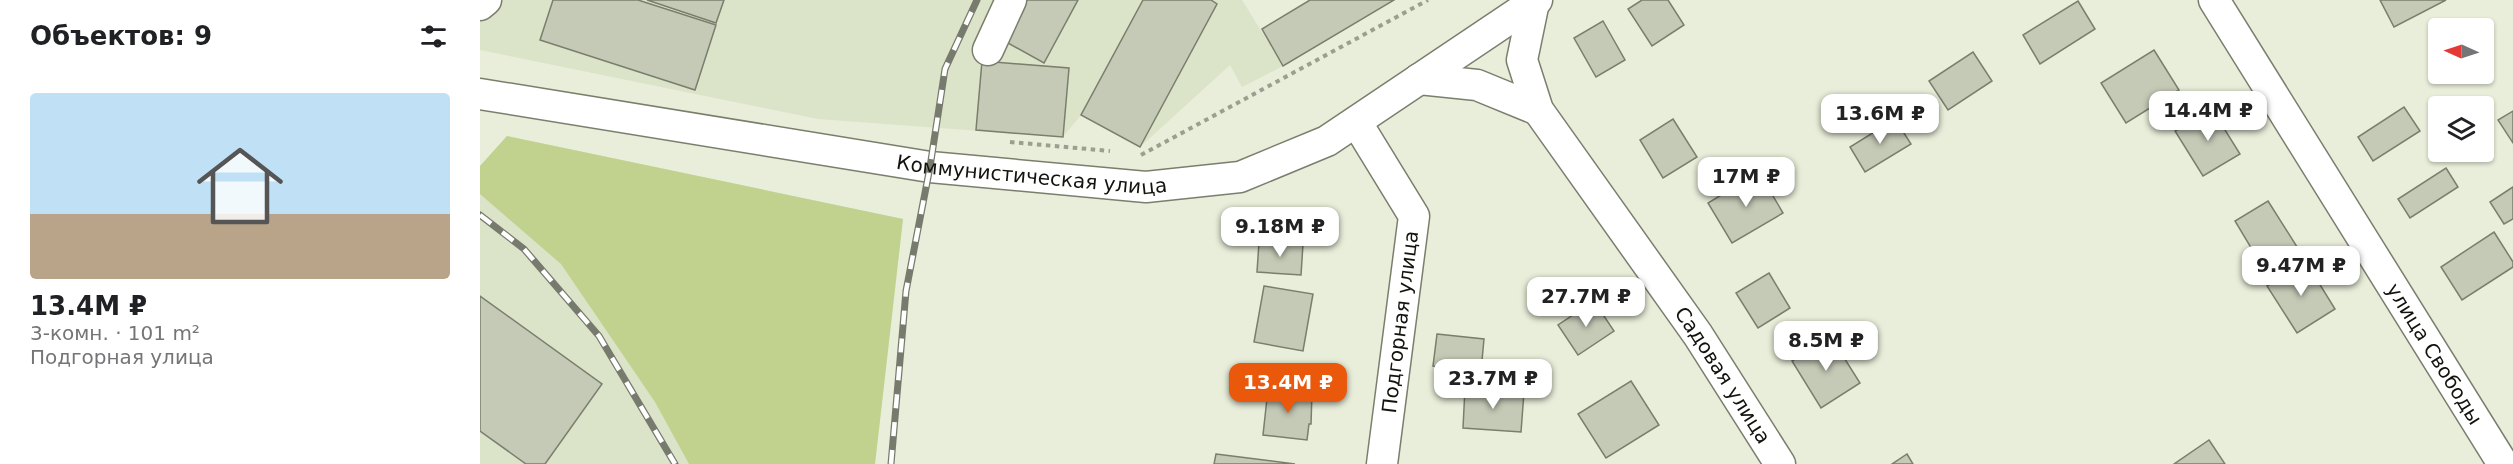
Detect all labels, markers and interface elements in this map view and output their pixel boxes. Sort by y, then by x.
north arrow [2428,18,2494,84]
map controls [2428,18,2494,162]
icon: filters [417,20,450,53]
text: Объектов: 9 [30,21,212,51]
pin: 14.4M ₽ [2153,91,2263,142]
pin: 13.6M ₽ [1825,94,1935,145]
button: layers [2428,96,2494,162]
text: 14.4M ₽ [2163,98,2253,122]
text: 13.6M ₽ [1835,101,1925,125]
icon: home [186,132,294,240]
street label: Коммунистическая улица [895,150,1168,199]
pin: 17M ₽ [1704,157,1788,208]
text: 17M ₽ [1712,164,1780,188]
pin: 9.18M ₽ [1225,207,1335,258]
text: 9.18M ₽ [1235,214,1325,238]
street label: Подгорная улица [1377,229,1423,415]
pin: 9.47M ₽ [2246,246,2356,297]
text: 9.47M ₽ [2256,253,2346,277]
pin: 27.7M ₽ [1531,277,1641,328]
street label: улица Свободы [2381,279,2488,429]
text: 27.7M ₽ [1541,284,1631,308]
text: 13.4M ₽ [30,291,147,321]
street label: Садовая улица [1670,302,1776,448]
text: 3-комн. · 101 m² [30,321,200,345]
pin: 8.5M ₽ [1777,321,1875,372]
text: 8.5M ₽ [1788,328,1864,352]
text: Подгорная улица [30,345,214,369]
pin: 23.7M ₽ [1438,359,1548,410]
pin: 13.4M ₽ [1233,363,1343,414]
text: 23.7M ₽ [1448,366,1538,390]
text: 13.4M ₽ [1243,370,1333,394]

